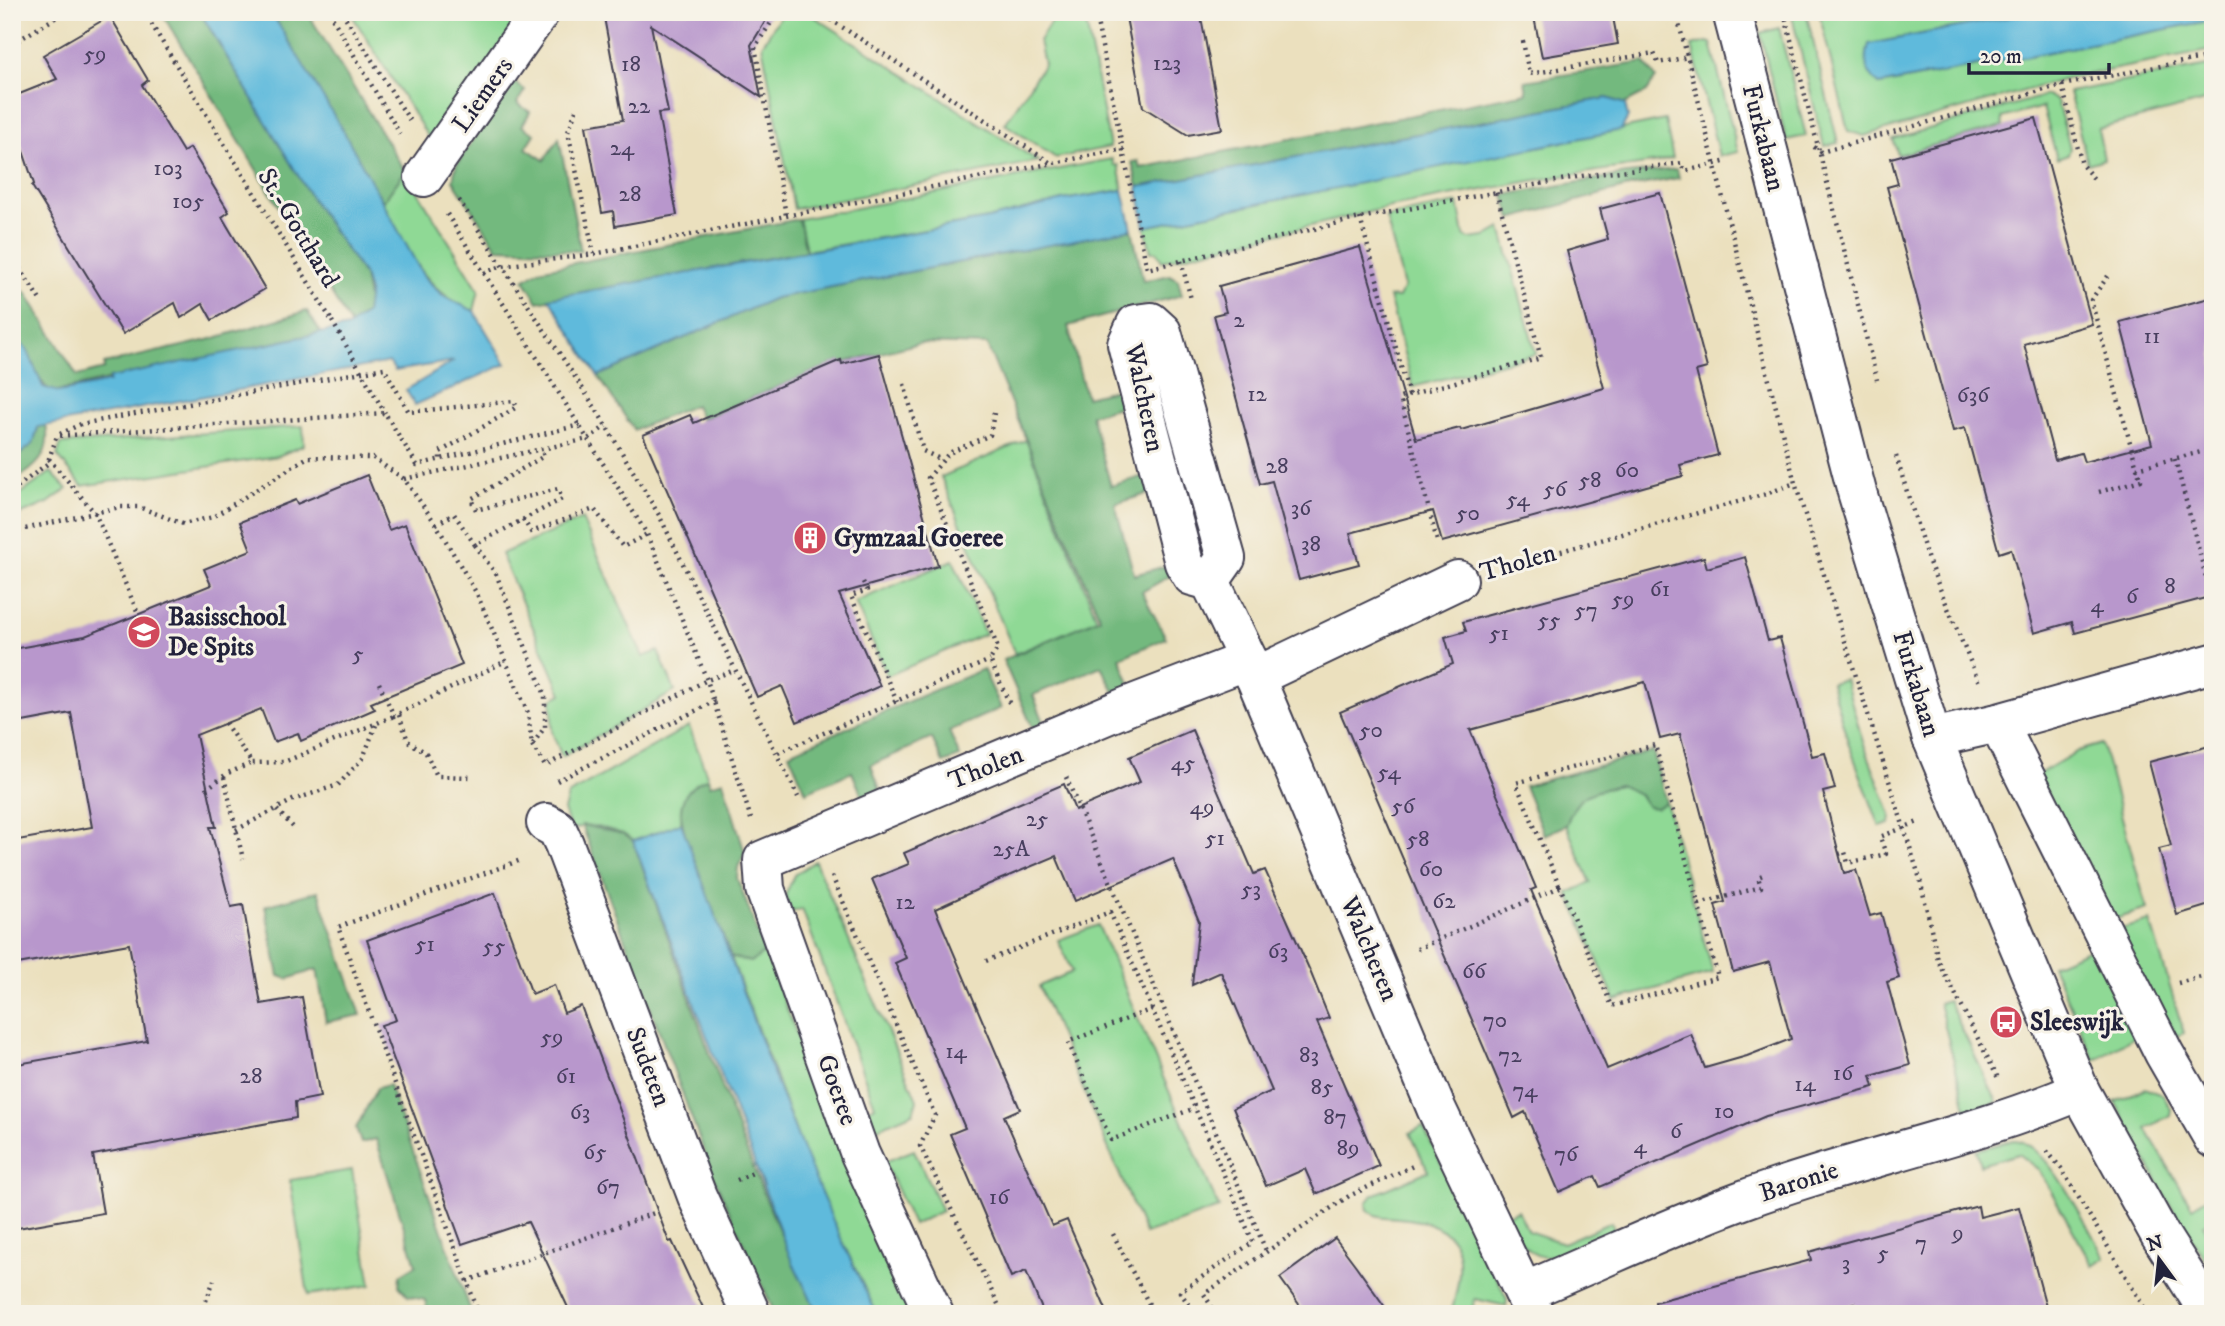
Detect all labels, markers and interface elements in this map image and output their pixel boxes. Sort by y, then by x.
scale bar [1969,32,2110,76]
house number: 59 [84,40,106,69]
text: 20 m [1980,44,2022,70]
house number: 123 [1153,49,1181,78]
house number: 18 [621,50,641,79]
street label: Liemers [445,51,521,139]
street label: Furkabaan [1734,81,1792,195]
house number: 22 [628,92,651,121]
house number: 24 [610,134,635,163]
house number: 103 [153,154,183,183]
street label: St.-Gotthard [250,162,347,294]
house number: 28 [619,180,641,209]
house number: 105 [172,187,204,216]
house number: 2 [1233,306,1245,335]
house number: 11 [2144,322,2160,351]
street label: Walcheren [1116,340,1172,456]
house number: 12 [1247,380,1268,409]
house number: 636 [1957,381,1990,410]
house number: 28 [1266,452,1288,481]
house number: 60 [1615,456,1639,485]
house number: 58 [1579,466,1601,495]
house number: 56 [1543,475,1568,504]
house number: 54 [1506,485,1530,514]
house number: 36 [1291,494,1312,523]
house number: 50 [1456,499,1480,528]
building icon: Gymzaal Goeree [791,519,829,557]
place label: Gymzaal Goeree [834,522,1004,555]
house number: 38 [1301,530,1321,559]
street label: Tholen [1476,536,1560,590]
house number: 8 [2164,572,2176,601]
house number: 61 [1650,575,1670,604]
house number: 6 [2126,582,2139,611]
house number: 59 [1612,585,1634,614]
house number: 4 [2090,591,2104,620]
house number: 57 [1574,596,1598,625]
place label: Basisschool De Spits [168,601,287,664]
house number: 55 [1538,606,1560,635]
school or university icon: Basisschool De Spits [125,613,163,651]
house number: 51 [1489,619,1509,648]
street label: Furkabaan [1884,627,1948,741]
house number: 5 [352,640,364,669]
house number: 50 [1359,716,1383,745]
street label: Tholen [944,738,1029,798]
house number: 45 [1171,749,1195,778]
house number: 54 [1377,758,1401,787]
house number: 56 [1391,792,1416,821]
house number: 49 [1190,793,1214,822]
house number: 25 [1026,805,1048,834]
house number: 51 [1205,824,1225,853]
house number: 58 [1407,825,1429,854]
house number: 25A [992,835,1030,864]
house number: 60 [1419,855,1443,884]
house number: 53 [1241,875,1261,904]
house number: 62 [1432,887,1456,916]
house number: 12 [895,888,916,917]
street label: Walcheren [1332,891,1406,1007]
house number: 51 [415,930,435,959]
house number: 55 [483,932,505,961]
house number: 63 [1268,937,1288,966]
house number: 66 [1462,957,1487,986]
bus stop icon: Sleeswijk [1987,1003,2025,1041]
house number: 70 [1483,1006,1507,1035]
place label: Sleeswijk [2030,1006,2125,1039]
house number: 59 [541,1023,563,1052]
street label: Sudeten [618,1023,678,1112]
house number: 14 [945,1037,968,1066]
house number: 83 [1299,1041,1319,1070]
house number: 72 [1498,1041,1522,1070]
street label: Goeree [809,1050,865,1130]
house number: 16 [1833,1059,1854,1088]
house number: 28 [240,1062,262,1091]
house number: 61 [556,1062,576,1091]
house number: 14 [1794,1070,1817,1099]
house number: 85 [1311,1073,1333,1102]
house number: 74 [1513,1076,1538,1105]
house number: 10 [1714,1097,1734,1126]
house number: 63 [570,1098,590,1127]
house number: 87 [1323,1103,1347,1132]
house number: 6 [1670,1117,1683,1146]
house number: 4 [1633,1132,1647,1161]
house number: 89 [1337,1134,1360,1163]
house number: 65 [583,1138,607,1167]
house number: 76 [1554,1140,1579,1169]
street label: Baronie [1755,1154,1843,1210]
house number: 67 [596,1173,620,1202]
house number: 16 [989,1183,1010,1212]
house number: 9 [1951,1219,1964,1248]
north arrow [2124,1224,2194,1294]
house number: 7 [1915,1229,1927,1258]
text: N [2144,1231,2166,1257]
house number: 5 [1877,1239,1889,1268]
house number: 3 [1842,1249,1850,1278]

